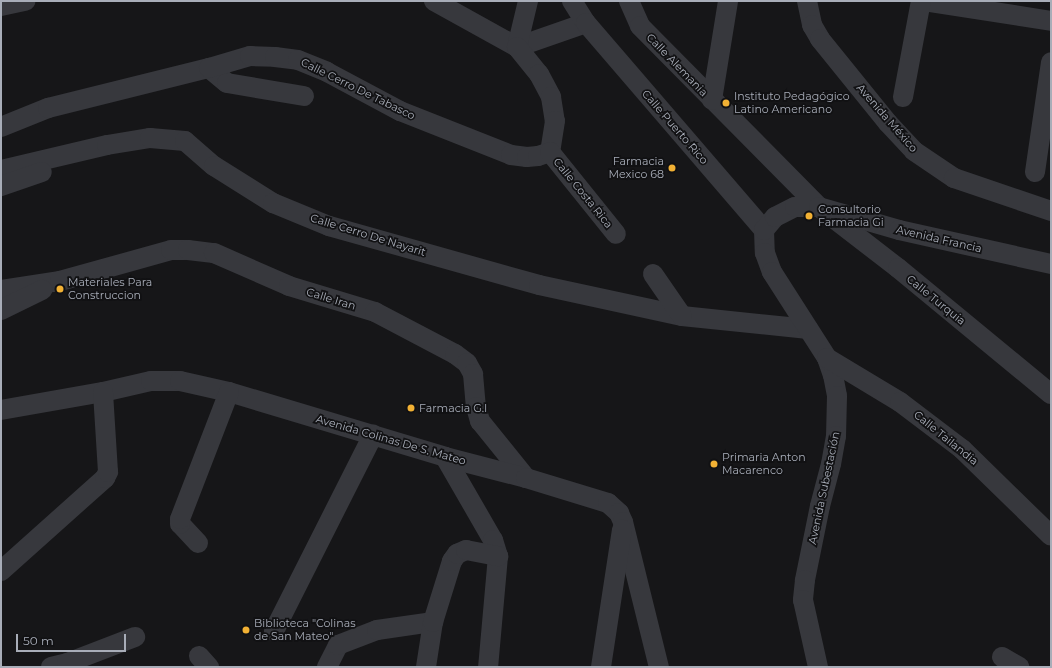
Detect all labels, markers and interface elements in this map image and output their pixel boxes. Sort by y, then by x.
street label: Calle Alemania [644,31,710,99]
street label: Calle Cerro De Tabasco [299,56,417,122]
street label: Avenida México [854,81,920,155]
street label: Calle Puerto Rico [639,87,711,167]
place label: Instituto Pedagógico Latino Americano [734,90,850,116]
marker: Instituto Pedagógico Latino Americano [721,98,731,108]
street label: Calle Costa Rica [551,155,615,231]
place label: Farmacia Mexico 68 [609,155,664,181]
marker: Farmacia Mexico 68 [667,163,677,173]
place label: Consultorio Farmacia Gi [818,203,884,229]
marker: Consultorio Farmacia Gi [803,210,815,222]
street label: Calle Cerro De Nayarit [309,211,427,259]
street label: Avenida Francia [895,223,983,255]
street label: Calle Turquia [904,272,968,328]
place label: Materiales Para Construccion [68,276,152,302]
marker: Materiales Para Construccion [55,284,65,294]
street label: Calle Iran [305,285,357,313]
place label: Farmacia G.I [419,401,487,415]
marker: Farmacia G.I [406,403,416,413]
street label: Calle Tailandia [911,408,981,468]
street label: Avenida Colinas De S. Mateo [314,412,468,468]
street label: Avenida Subestación [806,430,842,546]
place label: Primaria Anton Macarenco [722,451,806,477]
marker: Primaria Anton Macarenco [709,459,719,469]
place label: Biblioteca "Colinas de San Mateo" [254,617,356,643]
marker: Biblioteca "Colinas de San Mateo" [241,625,251,635]
scale bar [18,626,128,652]
text: 50 m [23,633,54,648]

